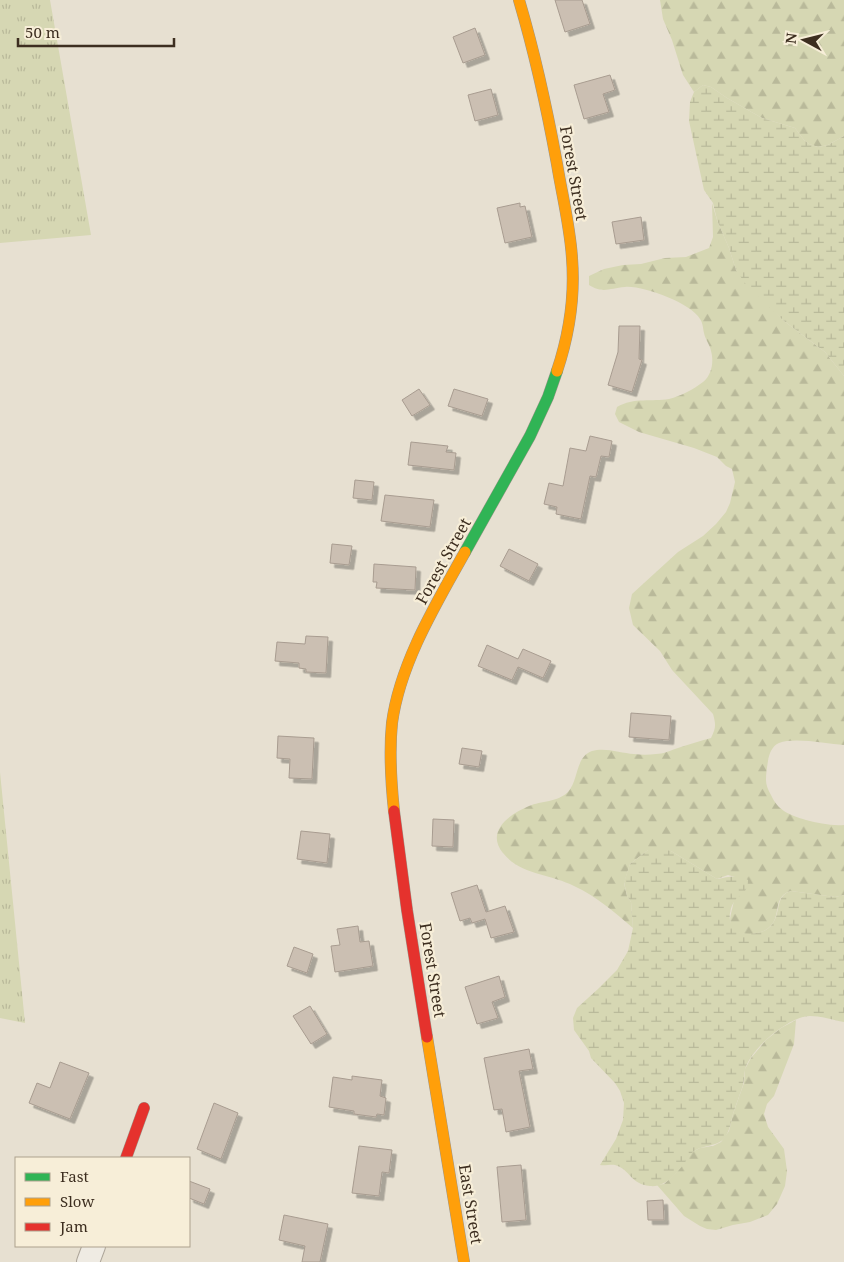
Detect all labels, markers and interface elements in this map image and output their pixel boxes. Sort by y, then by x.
scale bar [18,15,174,47]
north arrow [779,15,829,65]
text: 50 m [25,22,60,42]
text: N [780,32,801,45]
street label: Forest Street [555,124,593,222]
street label: Forest Street [410,513,476,608]
street label: Forest Street [415,921,451,1019]
legend [15,1157,190,1247]
street label: East Street [454,1162,488,1246]
text: Fast [60,1166,89,1186]
text: Slow [60,1191,94,1211]
text: Jam [59,1216,88,1236]

